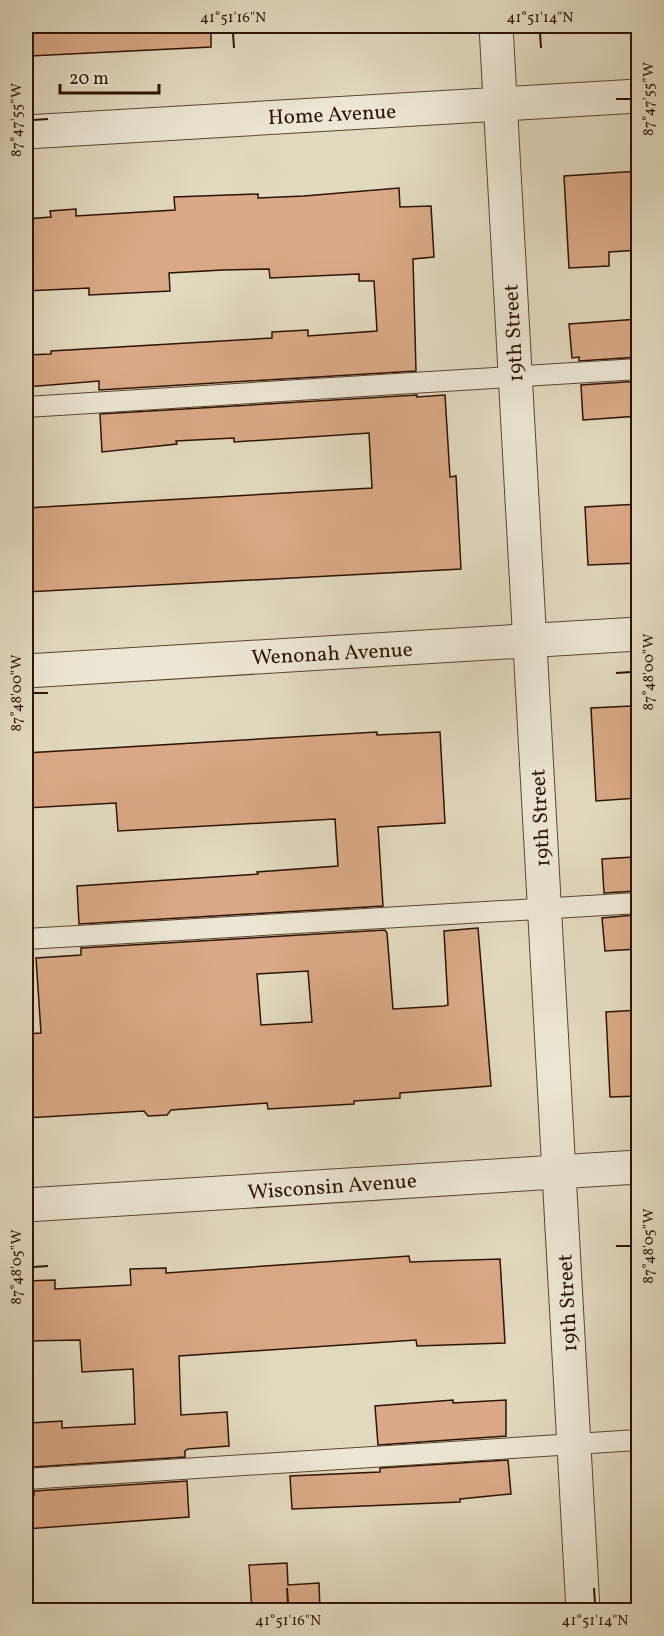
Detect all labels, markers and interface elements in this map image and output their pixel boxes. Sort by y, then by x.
text: 41°51'16"N [200,8,266,29]
text: 41°51'14"N [507,8,574,29]
scale bar [60,57,159,95]
text: 87°47'55"W [639,62,660,136]
text: 20 m [69,67,109,92]
text: 87°47'55"W [7,83,28,157]
street label: Home Avenue [267,98,397,133]
street label: 19th Street [497,283,532,383]
text: 87°48'00"W [639,633,660,711]
street label: Wenonah Avenue [251,636,413,673]
text: 87°48'00"W [7,654,28,732]
street label: 19th Street [524,768,559,868]
street label: Wisconsin Avenue [247,1167,418,1208]
text: 87°48'05"W [639,1208,660,1284]
text: 87°48'05"W [7,1229,28,1305]
street label: 19th Street [551,1253,586,1353]
text: 41°51'16"N [255,1611,321,1632]
text: 41°51'14"N [562,1611,629,1632]

